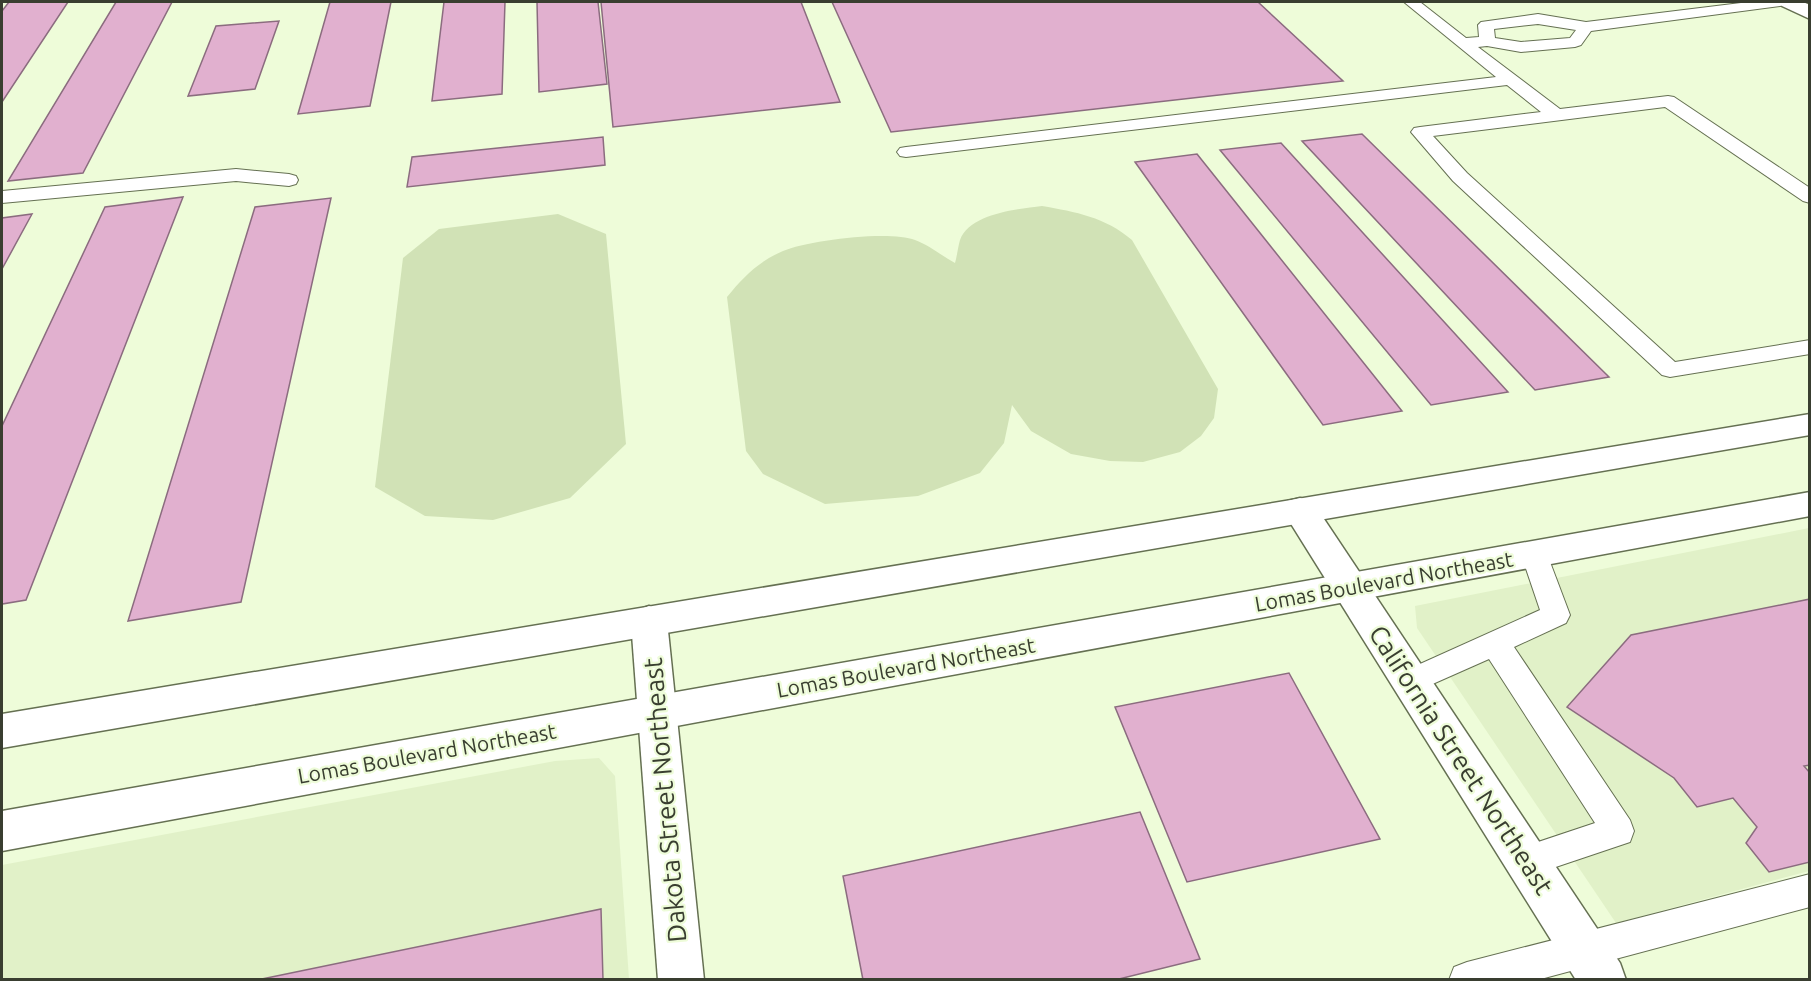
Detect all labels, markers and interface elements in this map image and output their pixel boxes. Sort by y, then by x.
street label: Lomas Boulevard Northeast [1253,546,1515,616]
street label: California Street Northeast [1364,620,1559,899]
street label: Lomas Boulevard Northeast [775,632,1037,702]
street label: Dakota Street Northeast [638,657,691,944]
street label: Lomas Boulevard Northeast [296,718,558,788]

